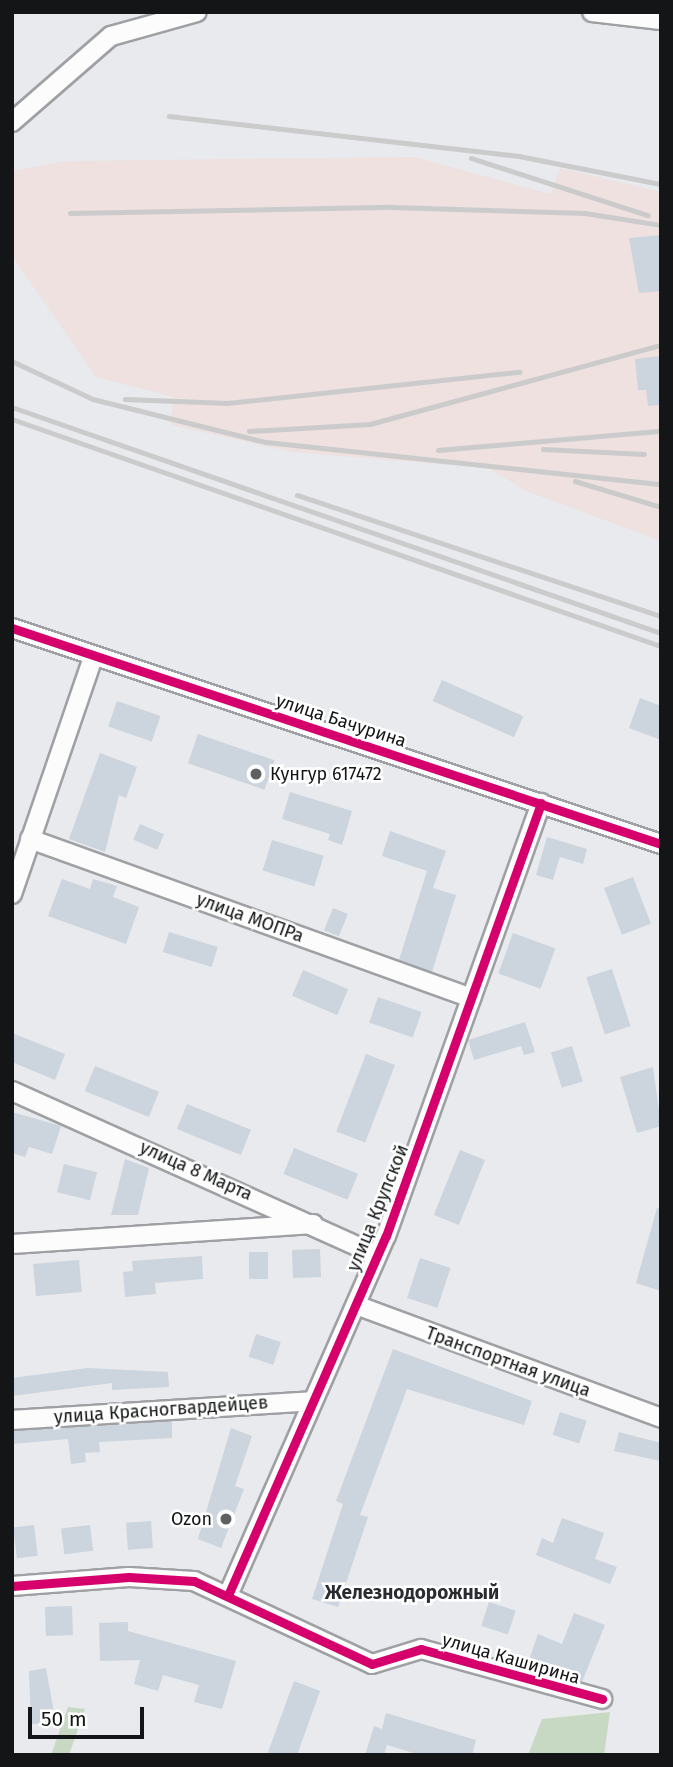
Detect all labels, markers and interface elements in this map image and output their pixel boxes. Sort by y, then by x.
street label: улица Бачурина [273,690,409,752]
place label: Кунгур 617472 [270,763,382,785]
marker: Кунгур 617472 [248,766,264,782]
street label: улица МОПРа [193,889,307,947]
street label: улица 8 Марта [136,1137,256,1205]
street label: улица Крупской [343,1142,413,1274]
street label: Транспортная улица [423,1322,593,1402]
street label: улица Красногвардейцев [53,1392,269,1428]
place label: Ozon [171,1508,212,1530]
marker: Ozon [218,1511,234,1527]
district label: Железнодорожный [325,1582,499,1604]
street label: улица Каширина [440,1629,582,1689]
scale bar [32,1694,147,1738]
text: 50 m [41,1706,87,1732]

